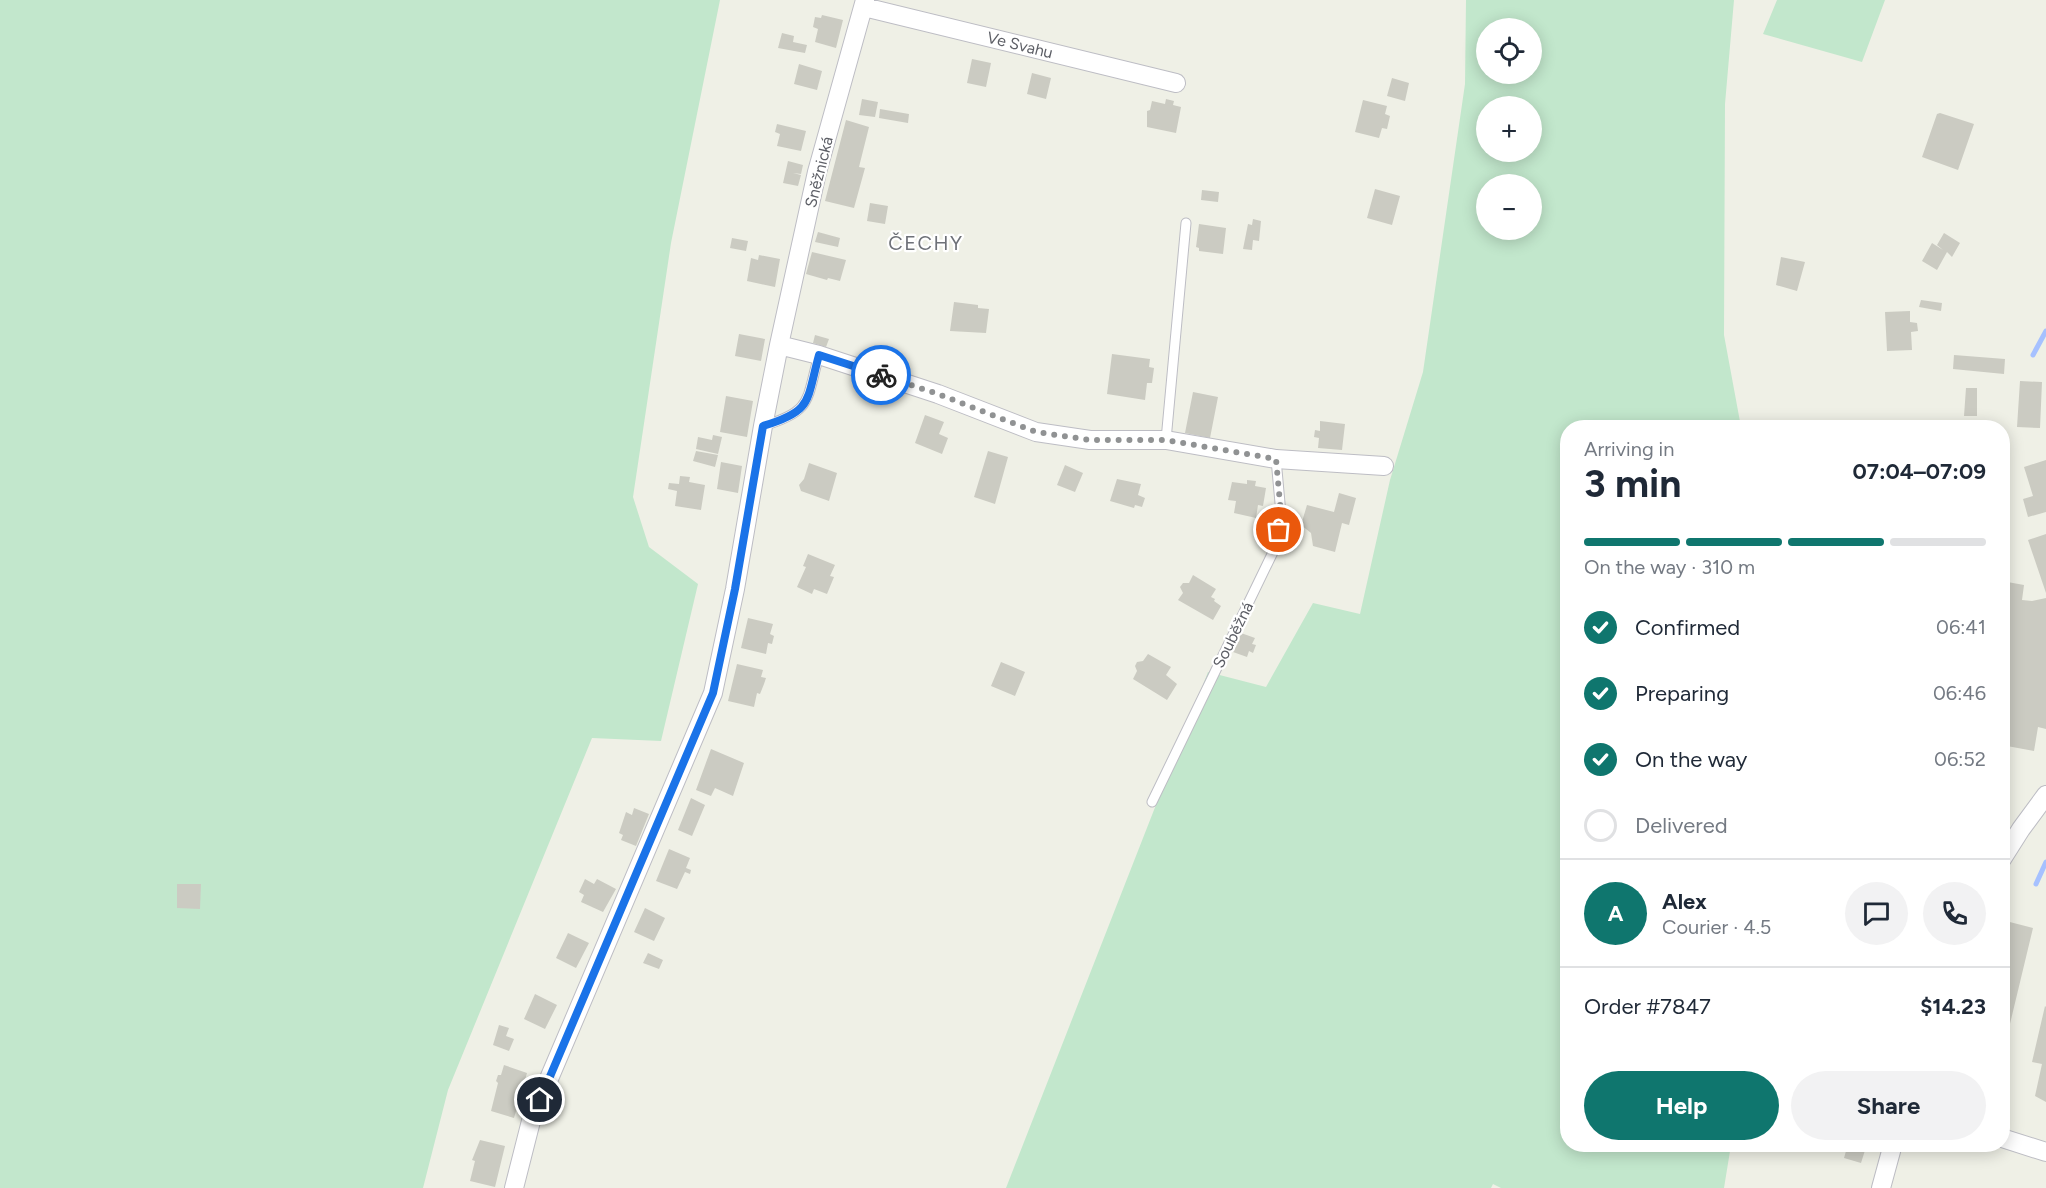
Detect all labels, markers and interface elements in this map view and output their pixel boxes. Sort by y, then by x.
map controls [1476,18,1542,240]
button: locate [1476,18,1542,84]
street label: Ve Svahu [985,28,1055,62]
button: + [1476,96,1542,162]
street label: Sněžnická [801,135,837,209]
button: − [1476,174,1542,240]
district label: ČECHY [888,231,964,255]
courier [851,345,911,405]
icon: bike [865,359,898,392]
text: Arriving in [1584,437,1674,461]
text: 07:04–07:09 [1852,458,1986,485]
text: 3 min [1584,460,1681,507]
pin [1253,504,1304,555]
icon: bag [1262,513,1295,546]
text: On the way · 310 m [1584,555,1755,579]
street label: Souběžná [1209,599,1257,671]
icon: check [1584,611,1617,644]
text: Confirmed [1635,614,1740,641]
text: 06:41 [1936,615,1986,639]
icon: check [1584,677,1617,710]
text: Preparing [1635,680,1729,707]
text: 06:46 [1933,681,1986,705]
icon: check [1584,743,1617,776]
text: On the way [1635,746,1747,773]
text: 06:52 [1934,747,1986,771]
text: Delivered [1635,812,1728,839]
button: chat [1845,882,1908,945]
button: phone [1923,882,1986,945]
text: Alex [1662,888,1707,915]
text: A [1608,900,1623,927]
text: Courier · 4.5 [1662,915,1771,939]
text: Order #7847 [1584,993,1711,1020]
text: $14.23 [1920,993,1986,1020]
button: Help [1584,1071,1779,1140]
button: Share [1791,1071,1986,1140]
pin [514,1074,565,1125]
icon: home [523,1083,556,1116]

